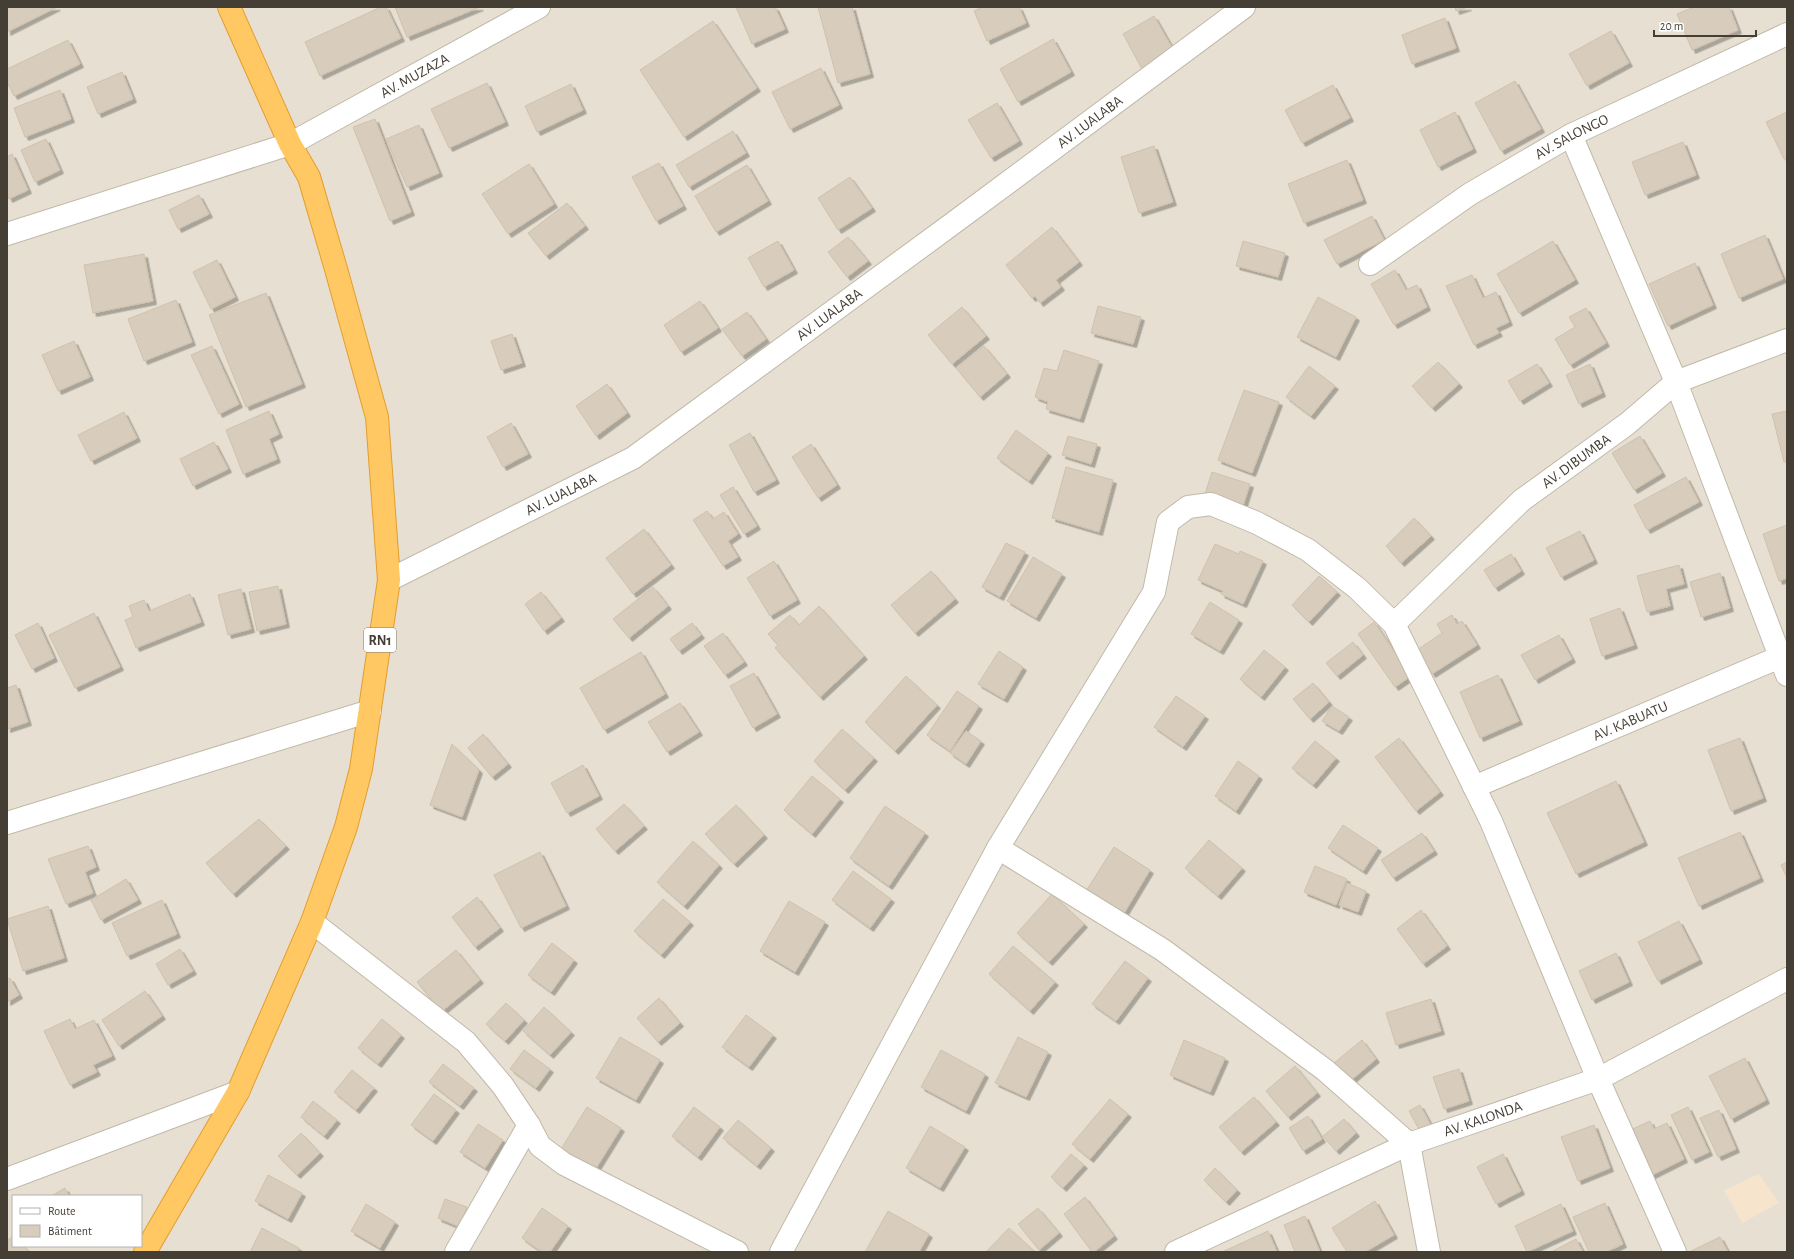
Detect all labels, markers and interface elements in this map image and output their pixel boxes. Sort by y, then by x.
scale bar [1654,12,1756,38]
text: 20 m [1660,20,1683,32]
street label: AV. MUZAZA [378,51,452,101]
street label: AV. LUALABA [1055,93,1126,151]
street label: AV. SALONGO [1532,112,1611,162]
street label: AV. LUALABA [794,286,865,343]
street label: AV. DIBUMBA [1539,431,1614,491]
street label: AV. LUALABA [523,470,599,519]
road number: RN1 [364,628,396,652]
street label: AV. KABUATU [1591,698,1670,744]
street label: AV. KALONDA [1442,1099,1525,1139]
legend [12,1195,142,1247]
text: Route [48,1205,75,1217]
text: Bâtiment [48,1225,92,1237]

